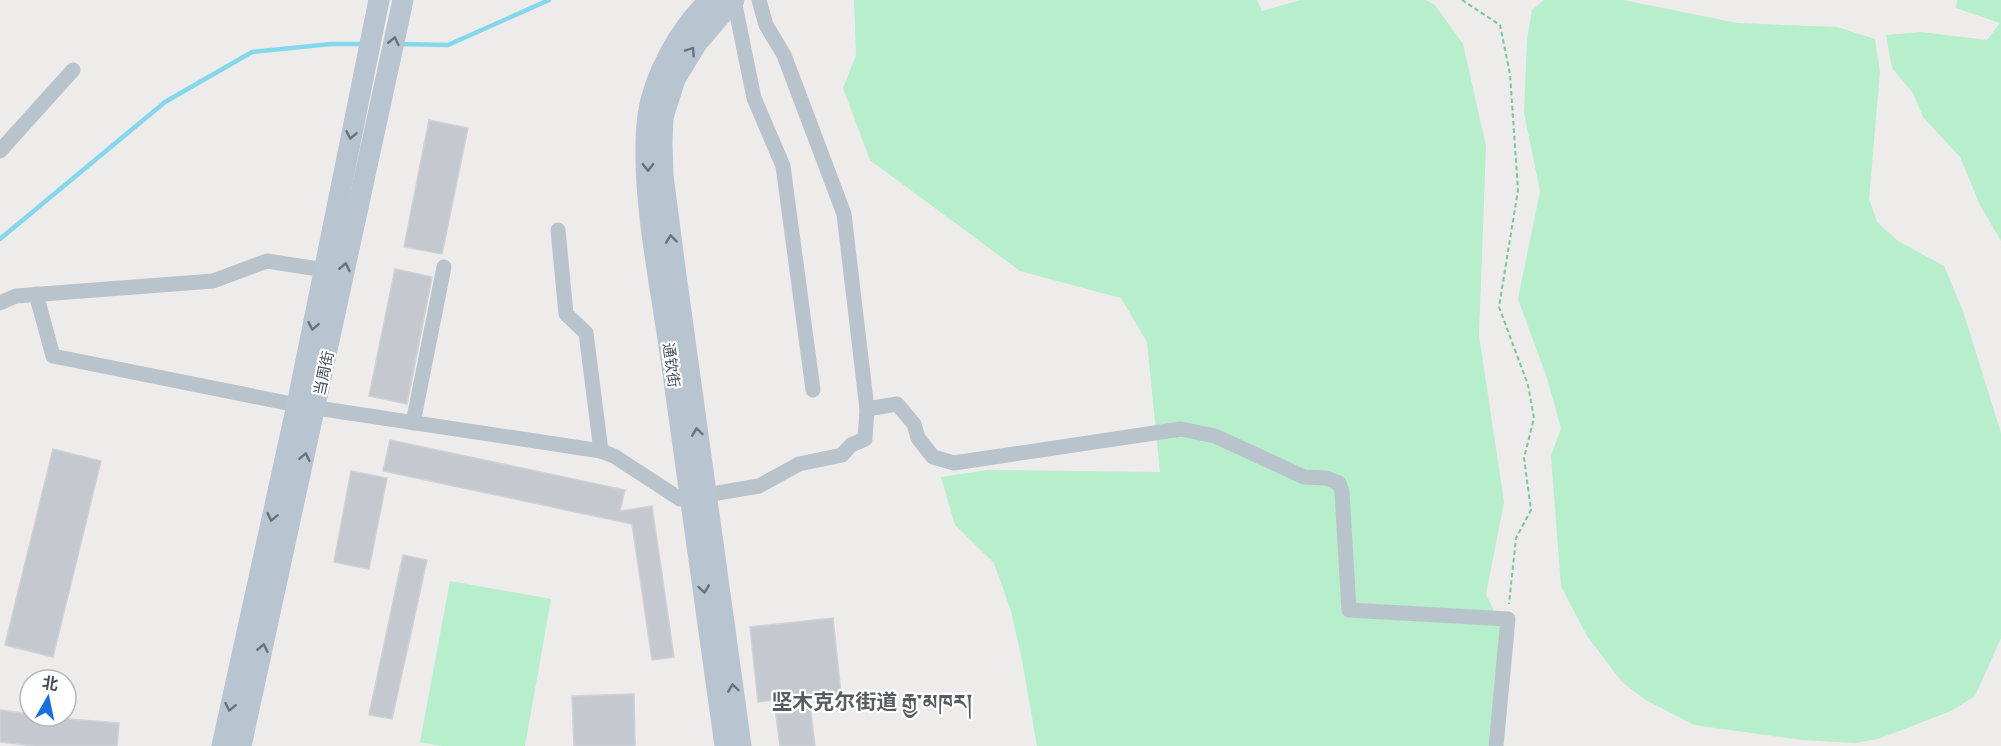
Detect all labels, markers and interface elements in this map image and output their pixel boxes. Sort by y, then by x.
one-way arrow [387,36,400,46]
one-way arrow [684,47,695,58]
one-way arrow [345,130,358,140]
one-way arrow [641,163,654,172]
one-way arrow [666,235,678,244]
one-way arrow [338,262,351,272]
one-way arrow [307,321,320,331]
street label: 通钦街 [660,341,684,389]
street label: 当周街 [310,349,336,397]
one-way arrow [692,428,704,437]
one-way arrow [298,453,311,463]
one-way arrow [267,512,280,522]
one-way arrow [697,585,709,594]
one-way arrow [256,643,269,653]
north arrow [18,668,78,728]
text: 北 [41,672,60,693]
one-way arrow [727,683,739,693]
district label: 坚木克尔街道 རྒྱ་མཁར། [771,688,973,720]
one-way arrow [225,702,238,712]

